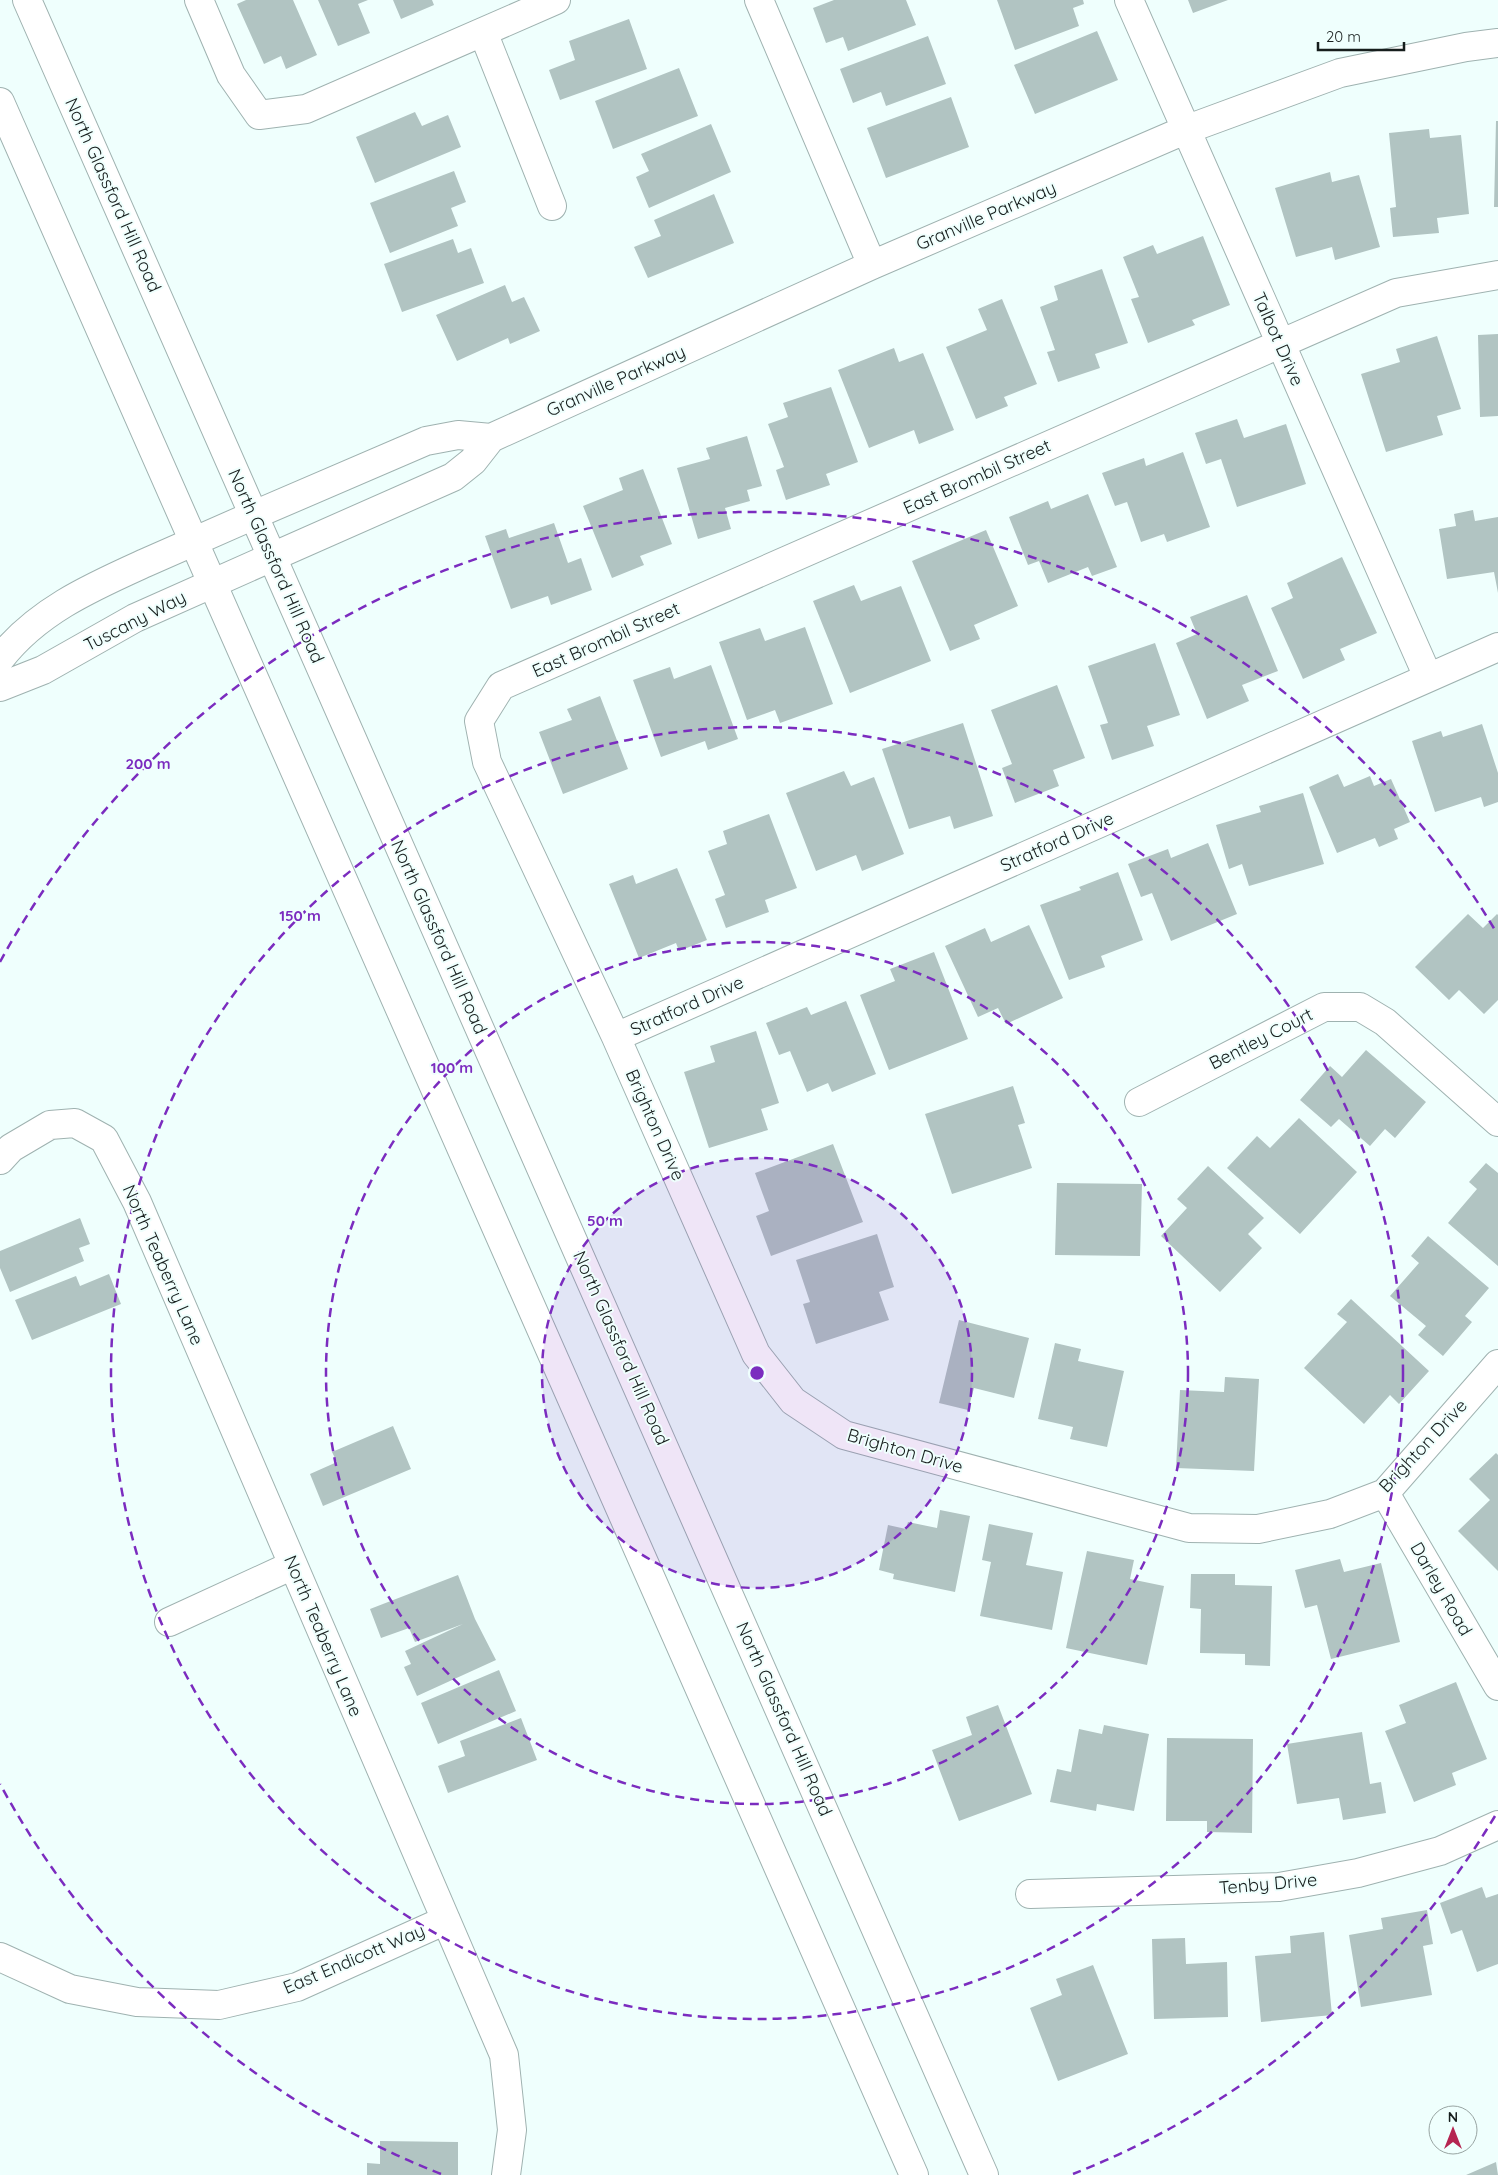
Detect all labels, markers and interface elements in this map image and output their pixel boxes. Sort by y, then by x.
scale bar [1318,20,1404,52]
text: 20 m [1326,27,1361,46]
street label: North Glassford Hill Road [60,94,167,296]
street label: Granville Parkway [912,176,1059,255]
street label: Talbot Drive [1248,288,1309,389]
street label: Granville Parkway [543,340,689,422]
street label: East Brombil Street [899,434,1054,519]
street label: North Glassford Hill Road [223,465,330,667]
street label: Tuscany Way [80,585,190,656]
street label: East Brombil Street [528,597,683,682]
text: 200 m [126,754,171,773]
street label: Stratford Drive [996,806,1117,877]
street label: North Glassford Hill Road [386,836,493,1038]
text: 150 m [279,906,321,925]
street label: Stratford Drive [626,970,747,1041]
street label: Bentley Court [1205,1003,1317,1075]
text: 100 m [431,1058,473,1077]
street label: Brighton Drive [621,1066,690,1184]
street label: North Teaberry Lane [118,1181,209,1349]
text: 50 m [587,1211,623,1230]
street label: North Glassford Hill Road [568,1247,675,1449]
centre of rings [748,1364,766,1382]
street label: Brighton Drive [1373,1394,1472,1497]
street label: Brighton Drive [845,1423,966,1478]
street label: Darley Road [1405,1538,1478,1640]
street label: North Teaberry Lane [279,1552,368,1720]
street label: North Glassford Hill Road [731,1618,838,1820]
street label: Tenby Drive [1218,1868,1318,1899]
street label: East Endicott Way [280,1918,428,1999]
north arrow [1428,2105,1478,2155]
text: N [1448,2108,1458,2126]

